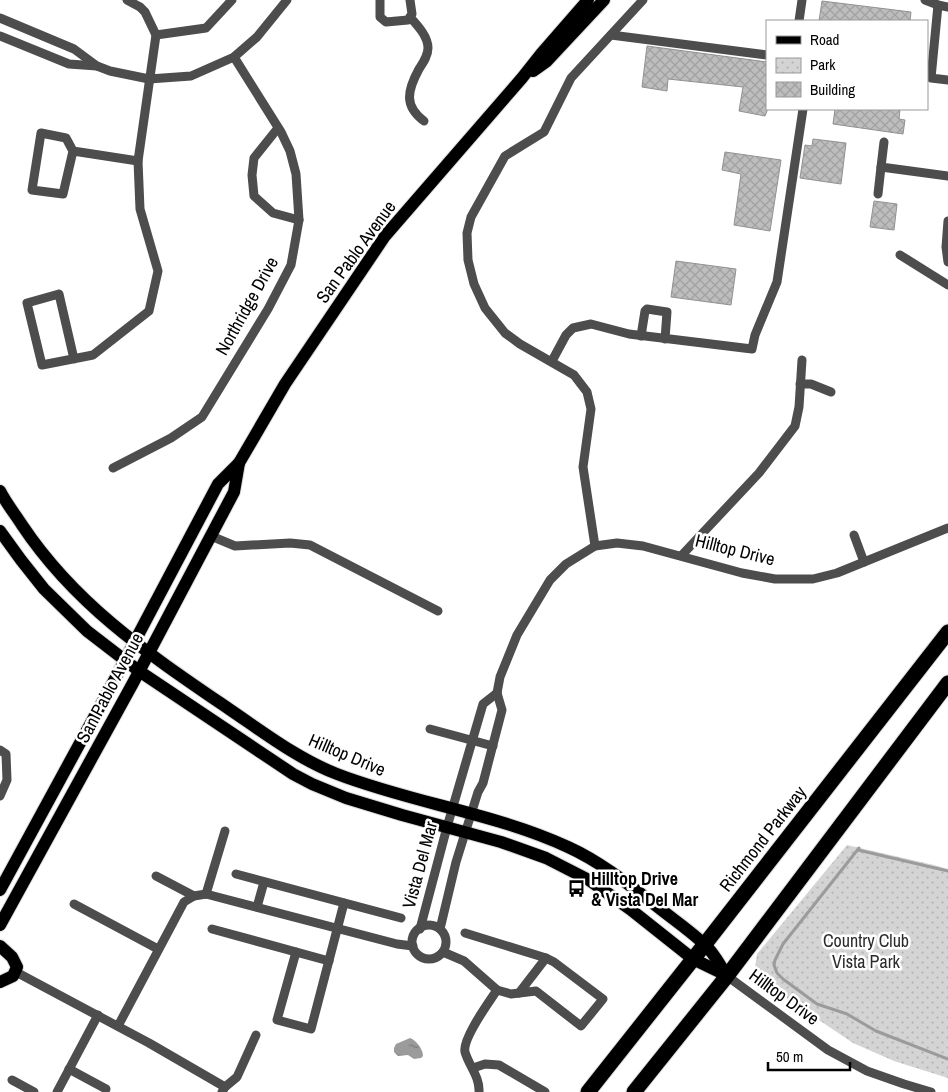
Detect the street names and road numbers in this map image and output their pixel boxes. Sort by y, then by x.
street label: San Pablo Avenue [310,195,401,308]
street label: Northridge Drive [209,252,284,360]
street label: Hilltop Drive [693,528,778,571]
street label: San Pablo Avenue [70,628,149,747]
street label: Hilltop Drive [305,727,389,782]
street label: Richmond Parkway [713,780,812,897]
street label: Vista Del Mar [396,818,443,911]
street label: Hilltop Drive [744,963,824,1031]

